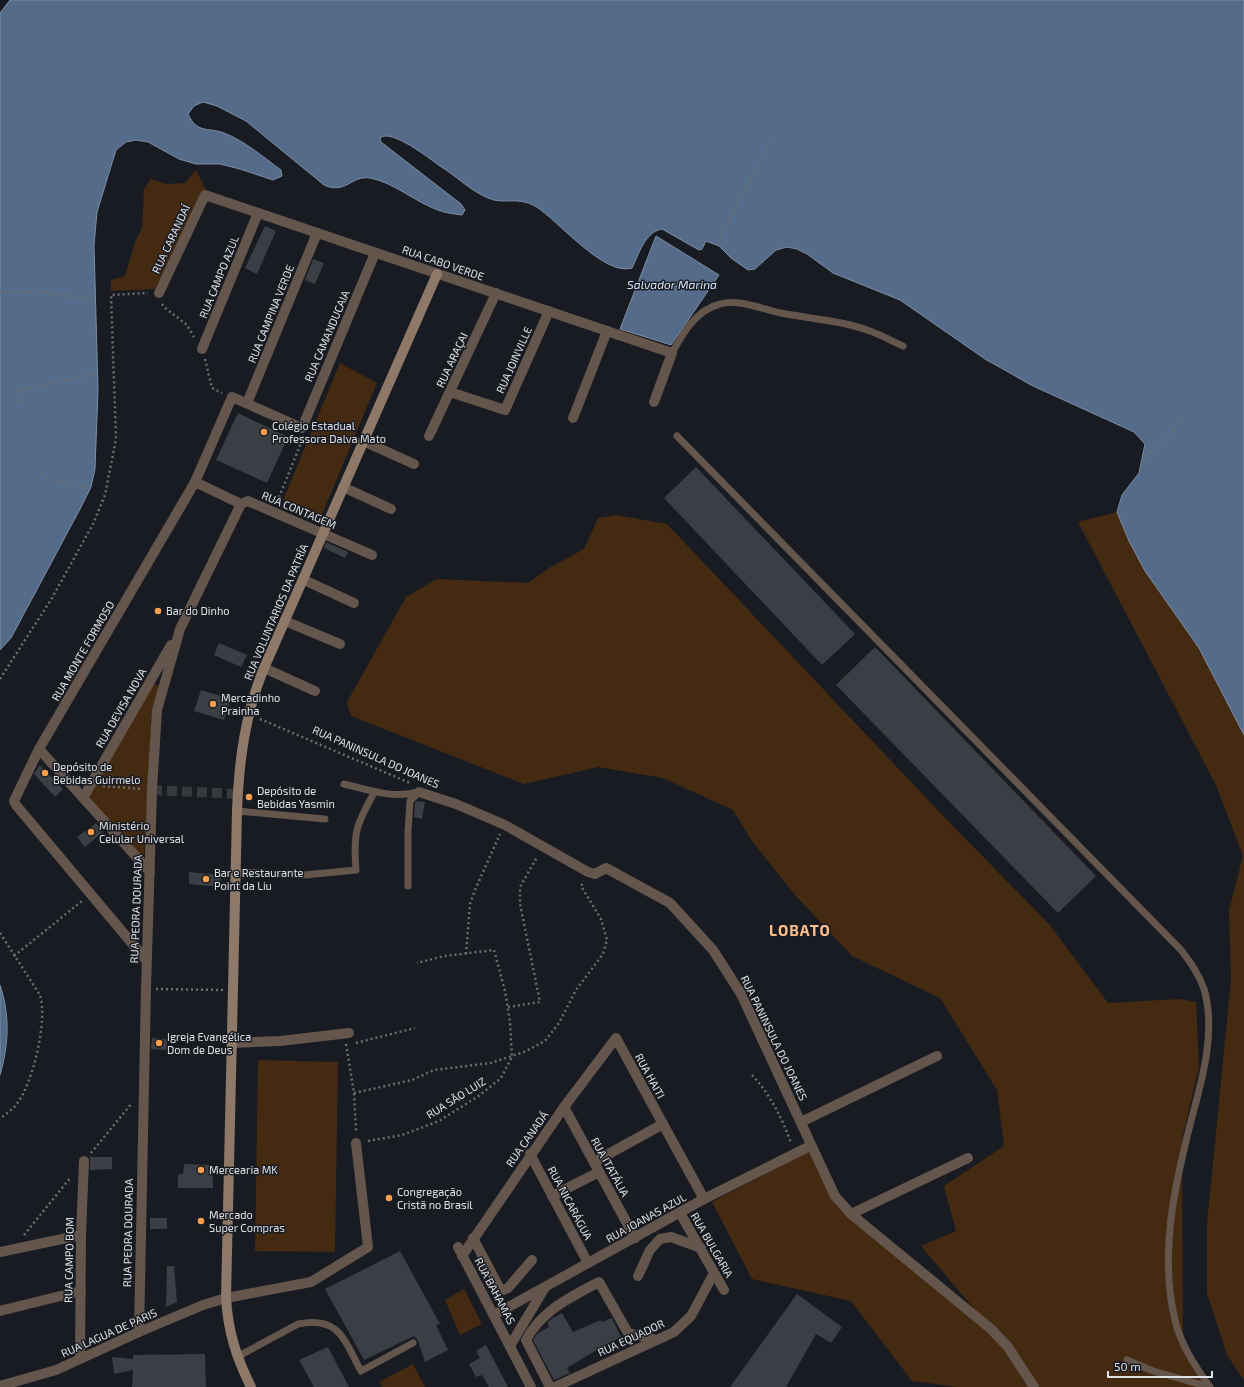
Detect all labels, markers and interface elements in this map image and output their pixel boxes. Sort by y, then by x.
street label: RUA CARANDAÍ [149,201,193,275]
street label: RUA CAMPO AZUL [196,233,241,320]
street label: RUA CABO VERDE [401,242,486,283]
street label: RUA CAMPINA VERDE [245,263,296,365]
water label: Salvador Marina [627,277,717,291]
street label: RUA CAMANDUCAIA [301,288,352,383]
street label: RUA JOINVILLE [493,324,534,395]
street label: RUA ARAÇAI [433,330,471,390]
place label: Colégio Estadual Professora Dalva Mato [272,419,386,445]
marker: Colégio Estadual Professora Dalva Mato [259,427,269,437]
street label: RUA CONTAGEM [260,488,338,531]
street label: RUA VOLUNTARIOS DA PATRÍA [241,541,310,682]
street label: RUA MONTE FORMOSO [49,598,117,703]
place label: Bar do Dinho [166,604,230,617]
marker: Bar do Dinho [153,606,163,616]
street label: RUA DEVISA NOVA [93,666,149,750]
place label: Mercadinho Prainha [221,691,280,717]
marker: Mercadinho Prainha [208,699,218,709]
street label: RUA PANINSULA DO JOANES [311,723,442,790]
place label: Depósito de Bebidas Guirmelo [53,760,140,786]
marker: Depósito de Bebidas Guirmelo [40,768,50,778]
place label: Depósito de Bebidas Yasmin [257,784,335,810]
marker: Depósito de Bebidas Yasmin [244,792,254,802]
place label: Ministério Celular Universal [99,819,185,845]
marker: Ministério Celular Universal [86,827,96,837]
street label: RUA PEDRA DOURADA [127,854,144,963]
place label: Bar e Restaurante Point da Liu [214,866,304,892]
marker: Bar e Restaurante Point da Liu [201,874,211,884]
district label: LOBATO [769,921,831,939]
street label: RUA PANINSULA DO JOANES [738,973,810,1102]
place label: Igreja Evangélica Dom de Deus [167,1030,251,1056]
marker: Igreja Evangélica Dom de Deus [154,1038,164,1048]
street label: RUA HAITI [633,1051,668,1101]
street label: RUA SÃO LUIZ [424,1074,488,1121]
street label: RUA CANADÁ [503,1108,551,1169]
street label: RUA ITATÁLIA [589,1135,632,1199]
place label: Mercearia MK [209,1163,278,1176]
street label: RUA NICARÁGUA [546,1164,595,1242]
marker: Mercearia MK [196,1165,206,1175]
street label: RUA PEDRA DOURADA [120,1178,135,1287]
place label: Congregação Cristã no Brasil [397,1185,473,1211]
street label: RUA JOANAS AZUL [603,1190,688,1245]
marker: Congregação Cristã no Brasil [384,1193,394,1203]
place label: Mercado Super Compras [209,1208,285,1234]
street label: RUA BULGARIA [689,1210,736,1280]
marker: Mercado Super Compras [196,1216,206,1226]
street label: RUA CAMPO BOM [61,1217,76,1303]
street label: RUA BAHAMAS [472,1255,518,1326]
street label: RUA LAGUA DE PARIS [59,1306,159,1360]
street label: RUA EQUADOR [595,1316,667,1360]
scale bar [1108,1353,1212,1379]
text: 50 m [1114,1359,1141,1373]

